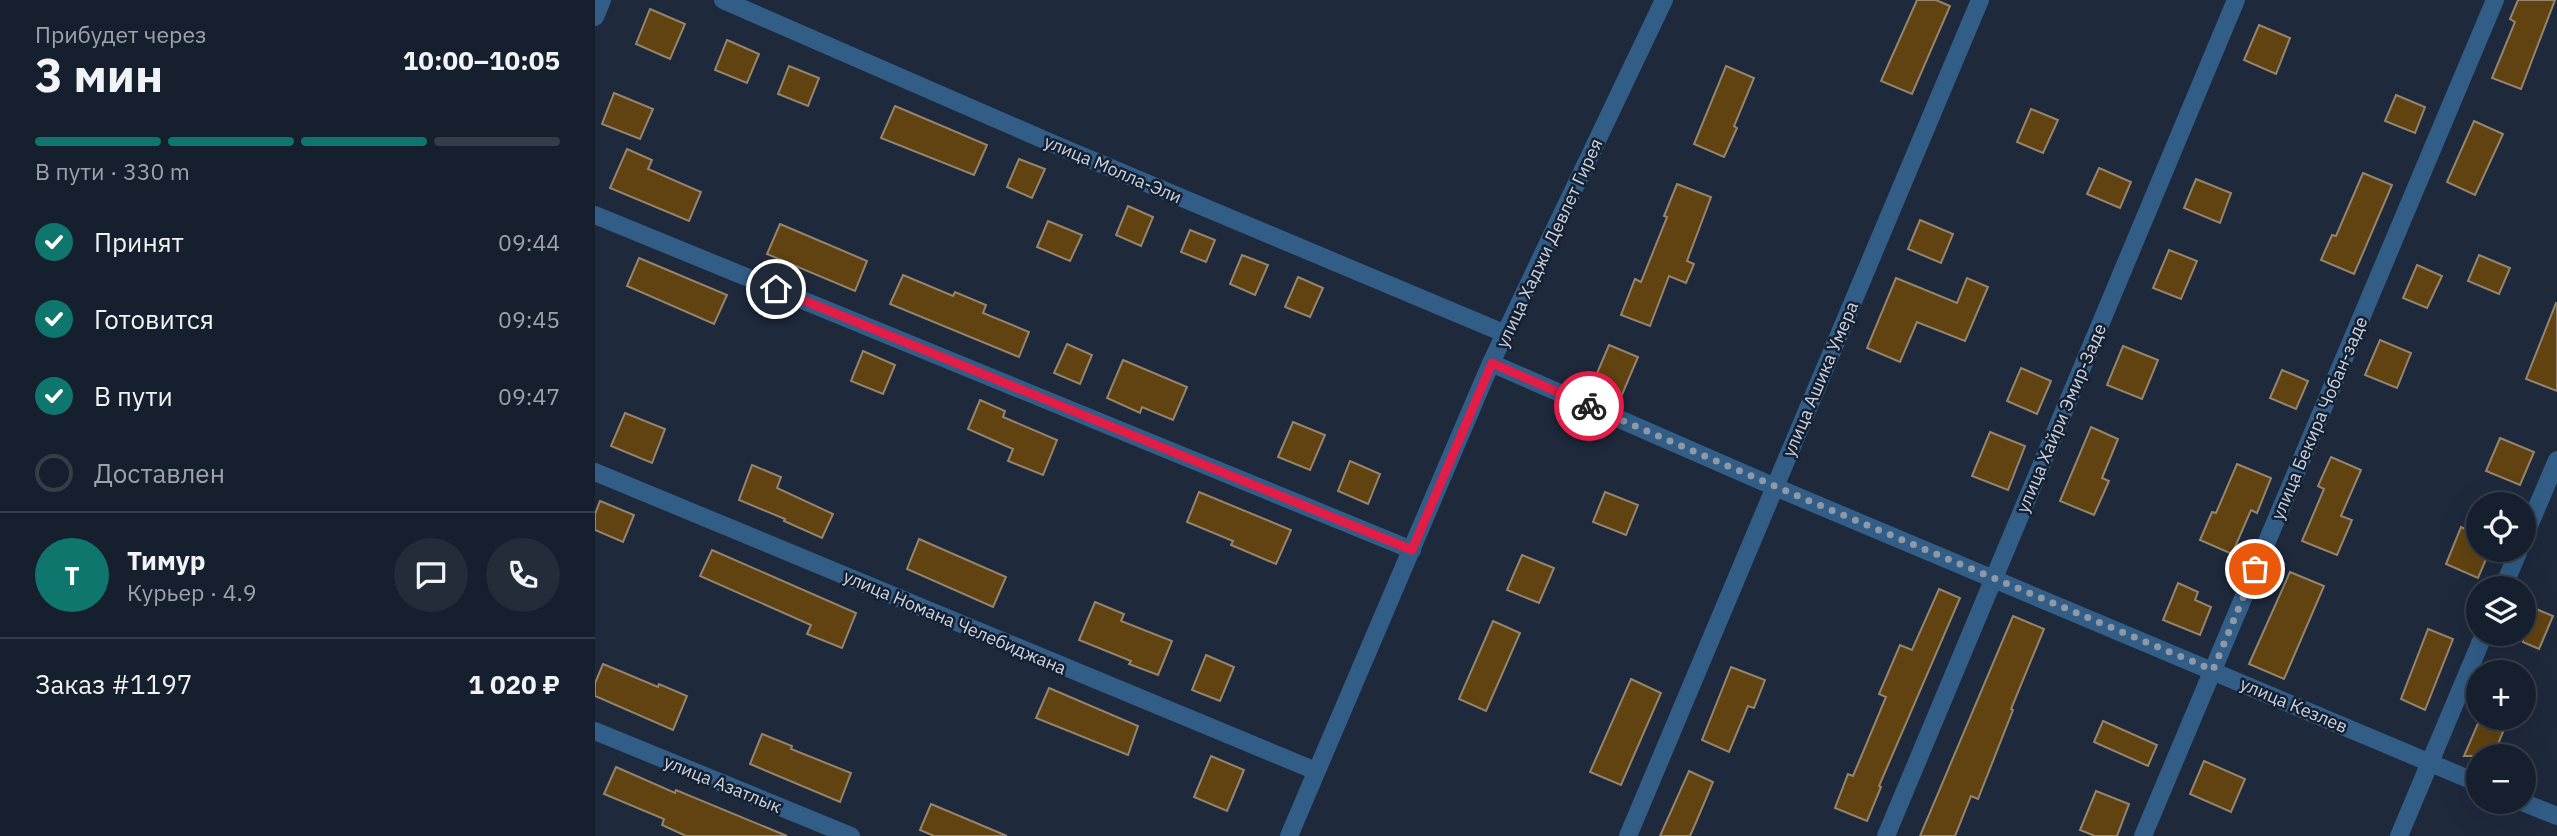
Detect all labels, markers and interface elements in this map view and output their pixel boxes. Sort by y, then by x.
text: Прибудет через [35,19,207,49]
text: 10:00–10:05 [403,43,560,77]
text: 3 мин [35,45,163,105]
street label: улица Молла-Эли [1041,130,1185,208]
street label: улица Хаджи Девлет Гирея [1490,135,1608,351]
text: В пути · 330 m [35,156,190,186]
icon: check [35,223,73,261]
text: Принят [94,225,184,259]
text: 09:44 [498,227,560,257]
pin [746,259,806,319]
icon: home [757,270,795,308]
street label: улица Ашика Умера [1777,297,1863,460]
icon: check [35,300,73,338]
text: Готовится [94,302,214,336]
text: 09:45 [498,304,560,334]
street label: улица Бекира Чобан-заде [2266,313,2372,523]
street label: улица Хайри Эмир-Заде [2011,320,2111,516]
courier [1554,371,1624,441]
icon: check [35,377,73,415]
text: В пути [94,379,173,413]
text: 09:47 [498,381,560,411]
icon: bike [1570,387,1608,425]
text: Доставлен [94,456,225,490]
map controls [2466,492,2536,814]
button: locate [2466,492,2536,562]
button: chat [394,538,468,612]
button: phone [486,538,560,612]
pin [2225,539,2285,599]
text: Тимур [127,543,206,577]
icon: bag [2236,550,2274,588]
text: Т [64,558,80,592]
street label: улица Номана Челебиджана [840,565,1070,680]
button: layers [2466,576,2536,646]
text: Курьер · 4.9 [127,577,257,607]
button: + [2466,660,2536,730]
text: Заказ #1197 [35,667,192,701]
text: 1 020 ₽ [468,667,560,701]
street label: улица Кезлев [2237,672,2351,738]
button: − [2466,744,2536,814]
street label: улица Азатлык [661,750,785,818]

